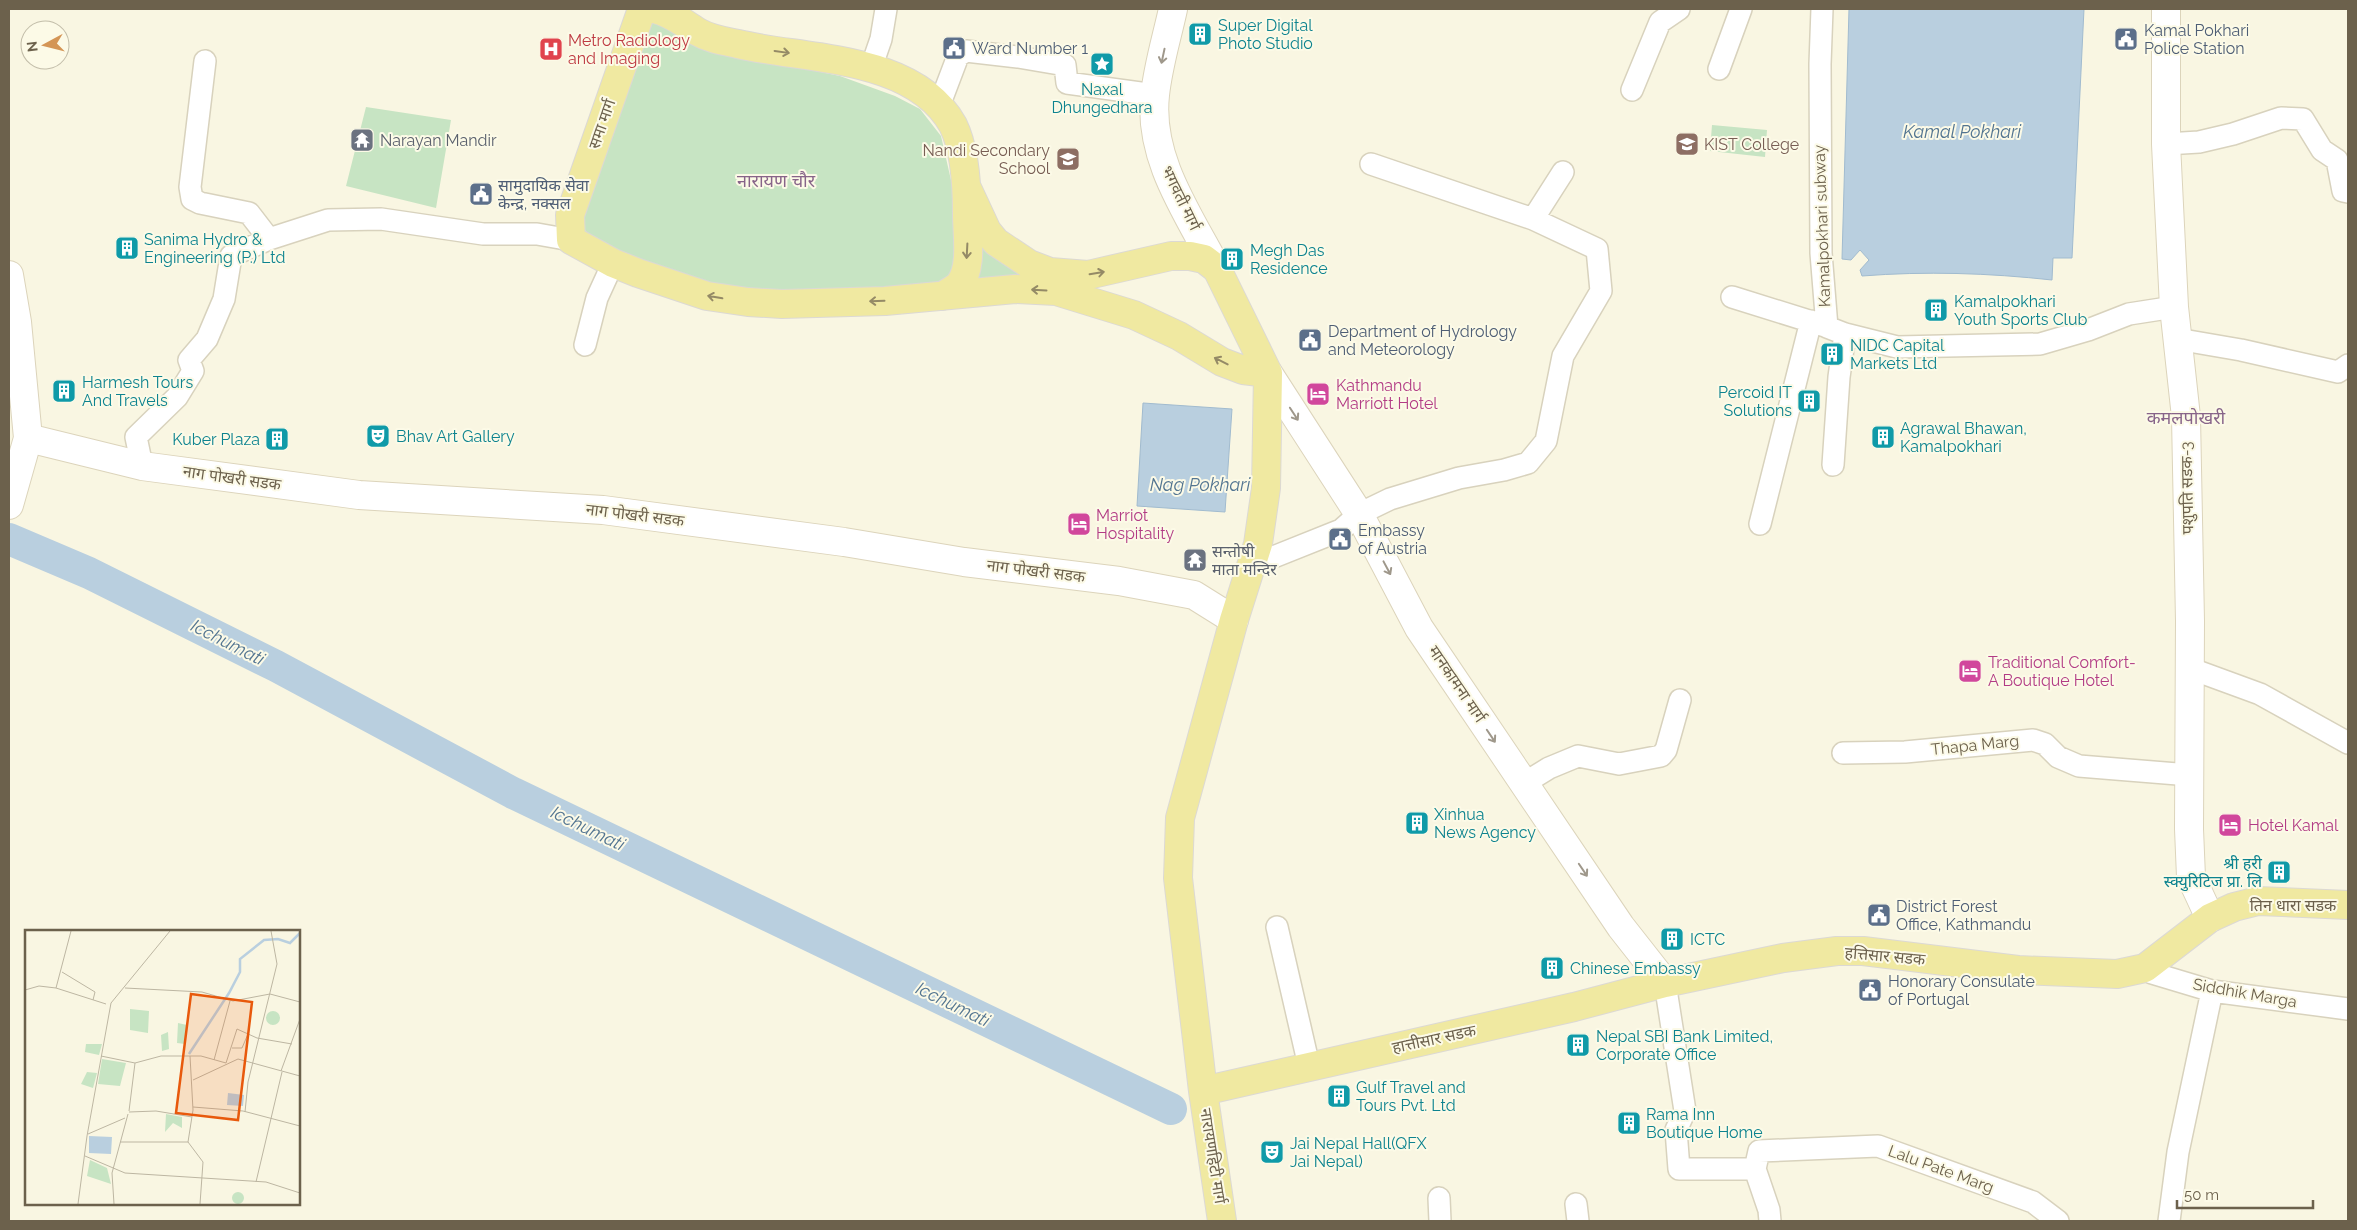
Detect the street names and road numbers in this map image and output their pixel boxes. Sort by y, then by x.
street label: समा मार्ग [585,96,620,151]
street label: Kamalpokhari subway [1810,144,1834,308]
street label: भगवती मार्ग [1157,163,1205,234]
street label: पशुपति सडक-3 [2177,441,2198,535]
street label: नाग पोखरी सडक [182,462,283,494]
street label: नाग पोखरी सडक [585,500,686,531]
street label: नाग पोखरी सडक [986,556,1087,587]
street label: मानकामना मार्ग [1424,642,1490,727]
street label: Thapa Marg [1930,731,2020,759]
street label: तिन धारा सडक [2250,896,2337,915]
street label: हत्तिसार सडक [1844,943,1927,969]
street label: Siddhik Marga [2192,975,2298,1011]
street label: हात्तीसार सडक [1390,1021,1478,1057]
street label: नारायणहिटी मार्ग [1196,1107,1230,1206]
street label: Lalu Pate Marg [1886,1141,1996,1197]

